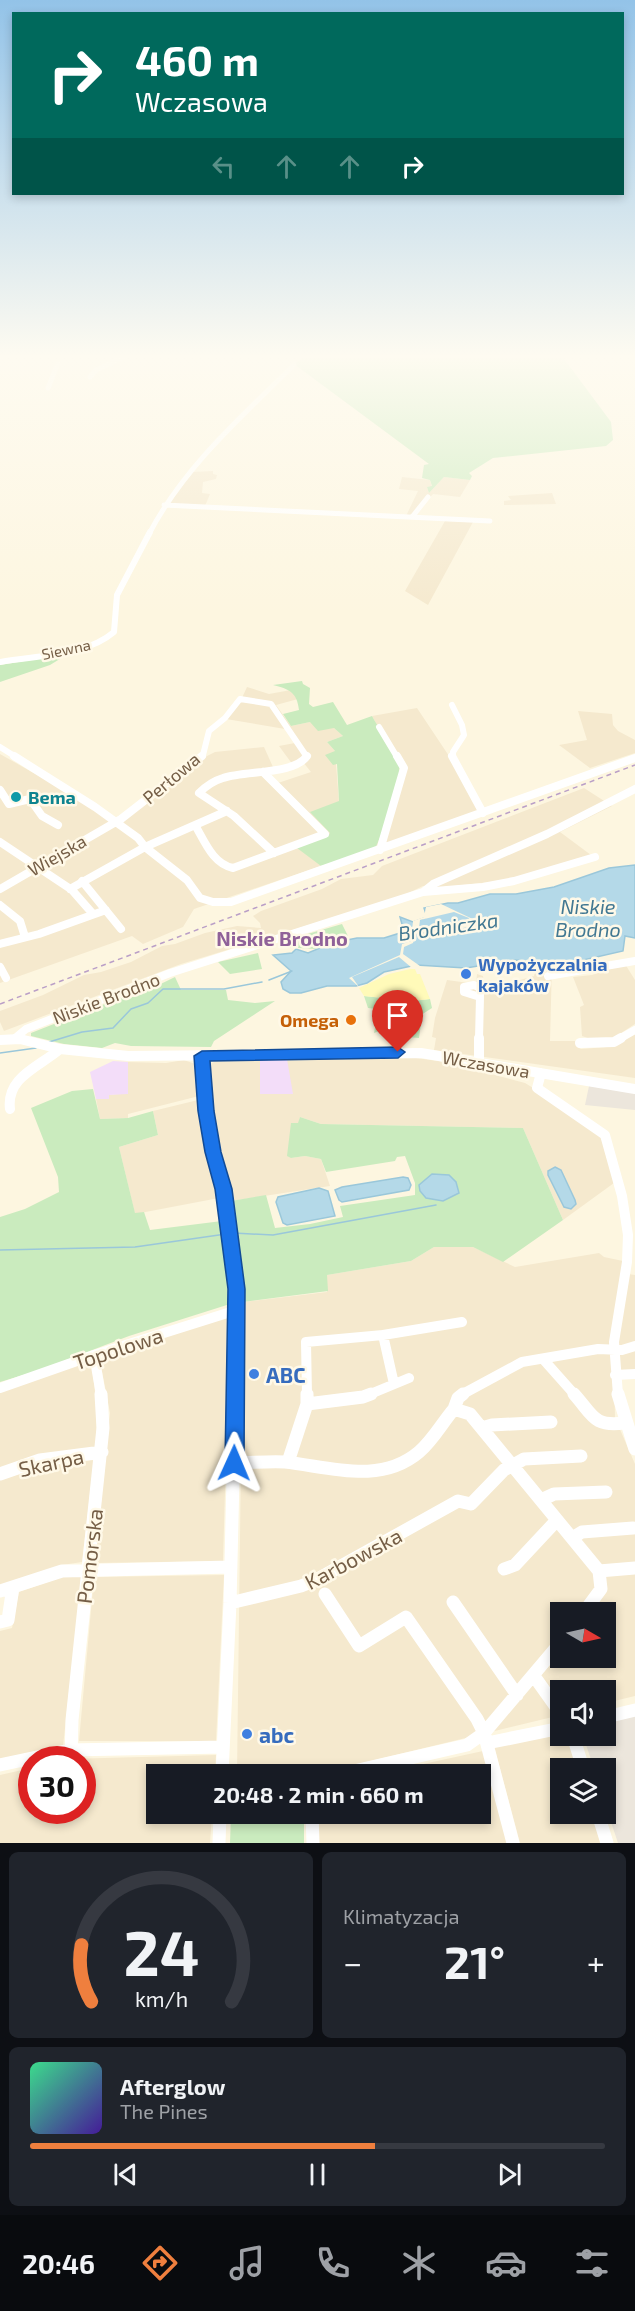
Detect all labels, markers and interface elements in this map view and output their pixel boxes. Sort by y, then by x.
text: 460 m [135,34,259,84]
icon: right [36,36,114,114]
text: Wczasowa [135,85,268,117]
icon: left [207,150,240,183]
icon: ahead [270,150,303,183]
icon: ahead [333,150,366,183]
icon: right [396,150,429,183]
street label: Siewna [40,635,92,663]
street label: Perłowa [138,748,204,808]
place label: Bema [28,786,76,808]
marker: Bema [9,790,23,804]
street label: Wiejska [24,830,90,880]
water label: Niskie Brodno [555,894,621,941]
water label: Brodniczka [396,907,500,945]
district label: Niskie Brodno [216,926,348,950]
place label: Wypożyczalnia kajaków [478,953,608,996]
street label: Niskie Brodno [49,967,163,1029]
marker: Wypożyczalnia kajaków [459,967,473,981]
pin [372,990,423,1052]
icon: arrive [381,999,414,1032]
place label: Omega [280,1009,339,1031]
marker: Omega [344,1013,358,1027]
street label: Wczasowa [440,1045,532,1083]
street label: Topolowa [70,1322,166,1374]
place label: ABC [266,1362,306,1387]
marker: ABC [247,1367,261,1381]
position arrow [202,1431,266,1495]
street label: Skarpa [16,1443,86,1481]
street label: Pomorska [71,1507,107,1605]
street label: Karbowska [300,1522,406,1594]
north arrow [550,1602,616,1668]
map controls [550,1602,616,1824]
button: sound [550,1680,616,1746]
place label: abc [259,1722,294,1747]
marker: abc [240,1727,254,1741]
speed limit sign: 30 [18,1746,96,1824]
button: layers [550,1758,616,1824]
text: 20:48 · 2 min · 660 m [213,1781,424,1807]
text: Klimatyzacja [343,1904,459,1928]
text: 24 [123,1914,199,1989]
text: 21° [444,1934,505,1988]
text: − [343,1942,362,1982]
text: + [587,1942,605,1982]
text: km/h [134,1986,188,2011]
text: Afterglow [120,2073,225,2099]
text: The Pines [120,2099,208,2123]
icon: previous [109,2158,142,2191]
icon: pause [301,2158,334,2191]
icon: next [493,2158,526,2191]
icon: directions [139,2242,181,2284]
icon: music [226,2242,268,2284]
icon: phone [312,2242,354,2284]
icon: climate [398,2242,440,2284]
icon: car [485,2242,527,2284]
icon: filters [571,2242,613,2284]
text: 20:46 [22,2247,95,2279]

